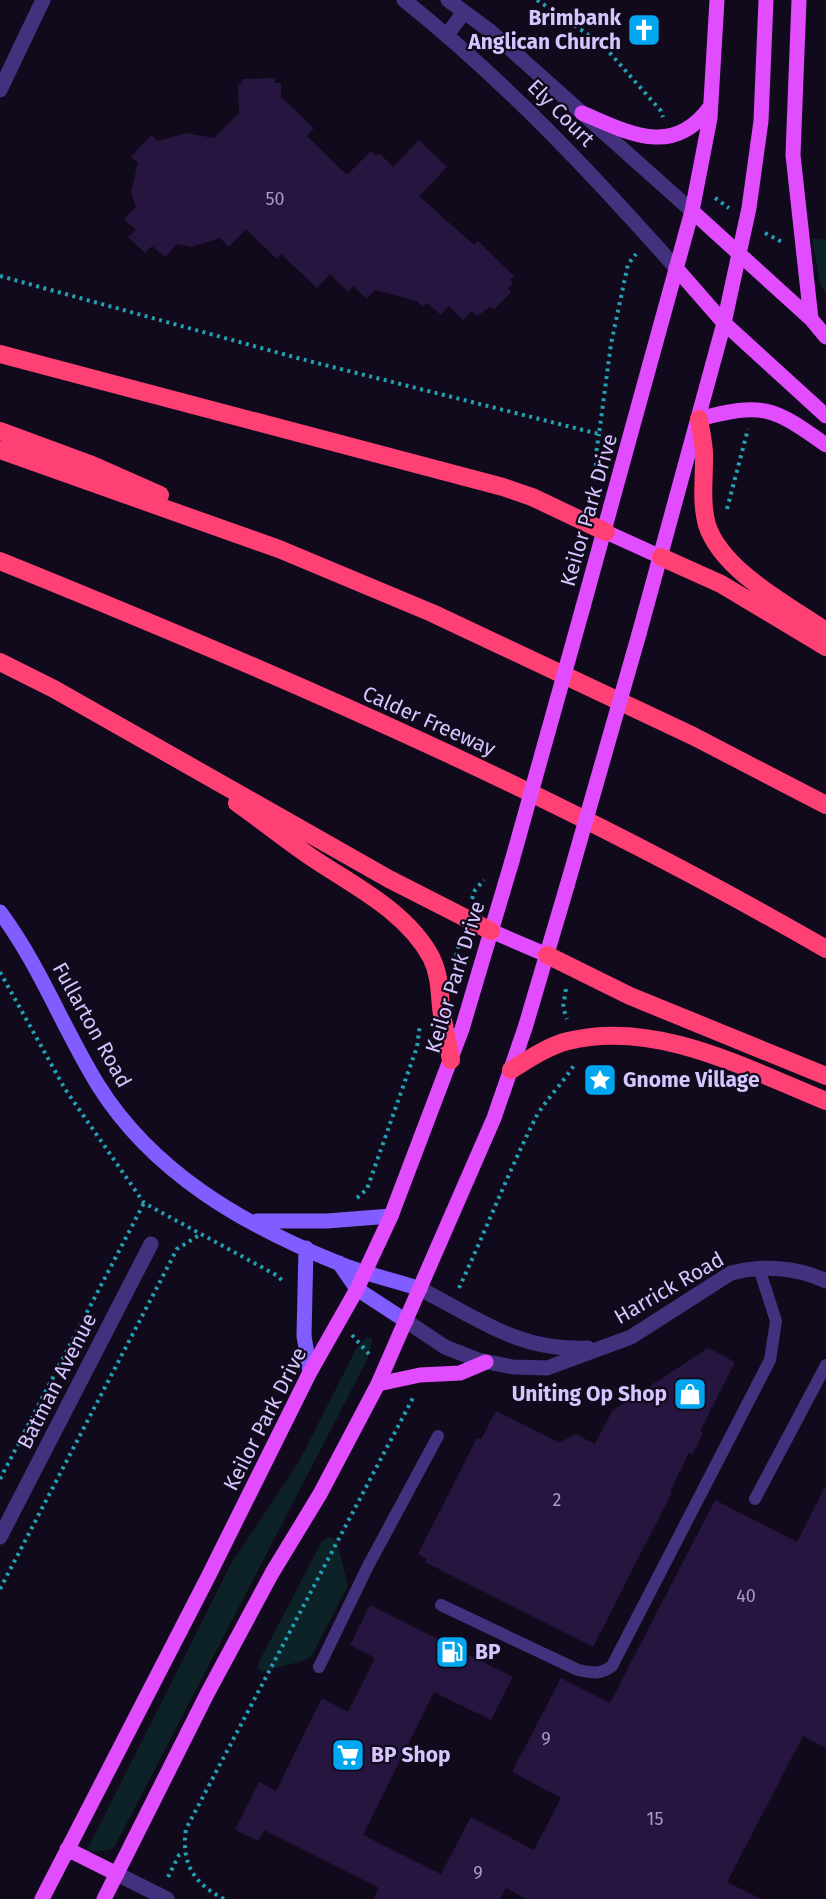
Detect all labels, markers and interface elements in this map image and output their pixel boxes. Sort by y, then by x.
place label: Brimbank Anglican Church [467,5,621,55]
church icon: Brimbank Anglican Church [626,12,662,48]
street label: Ely Court [522,74,600,152]
house number: 50 [265,188,285,210]
street label: Keilor Park Drive [555,431,623,589]
street label: Calder Freeway [359,680,500,762]
street label: Keilor Park Drive [420,898,490,1056]
street label: Fullarton Road [47,958,137,1092]
place icon: Gnome Village [582,1062,618,1098]
place label: Gnome Village [623,1067,760,1093]
street label: Harrick Road [609,1246,729,1330]
street label: Batman Avenue [12,1309,102,1453]
street label: Keilor Park Drive [218,1343,312,1495]
shop icon: Uniting Op Shop [672,1376,708,1412]
place label: Uniting Op Shop [512,1381,667,1407]
house number: 2 [553,1489,562,1511]
house number: 40 [736,1585,756,1607]
fuel station icon: BP [434,1634,470,1670]
place label: BP [475,1639,501,1665]
house number: 9 [541,1728,551,1750]
supermarket icon: BP Shop [330,1737,366,1773]
place label: BP Shop [371,1742,450,1768]
house number: 15 [647,1808,663,1830]
house number: 9 [473,1862,483,1884]

